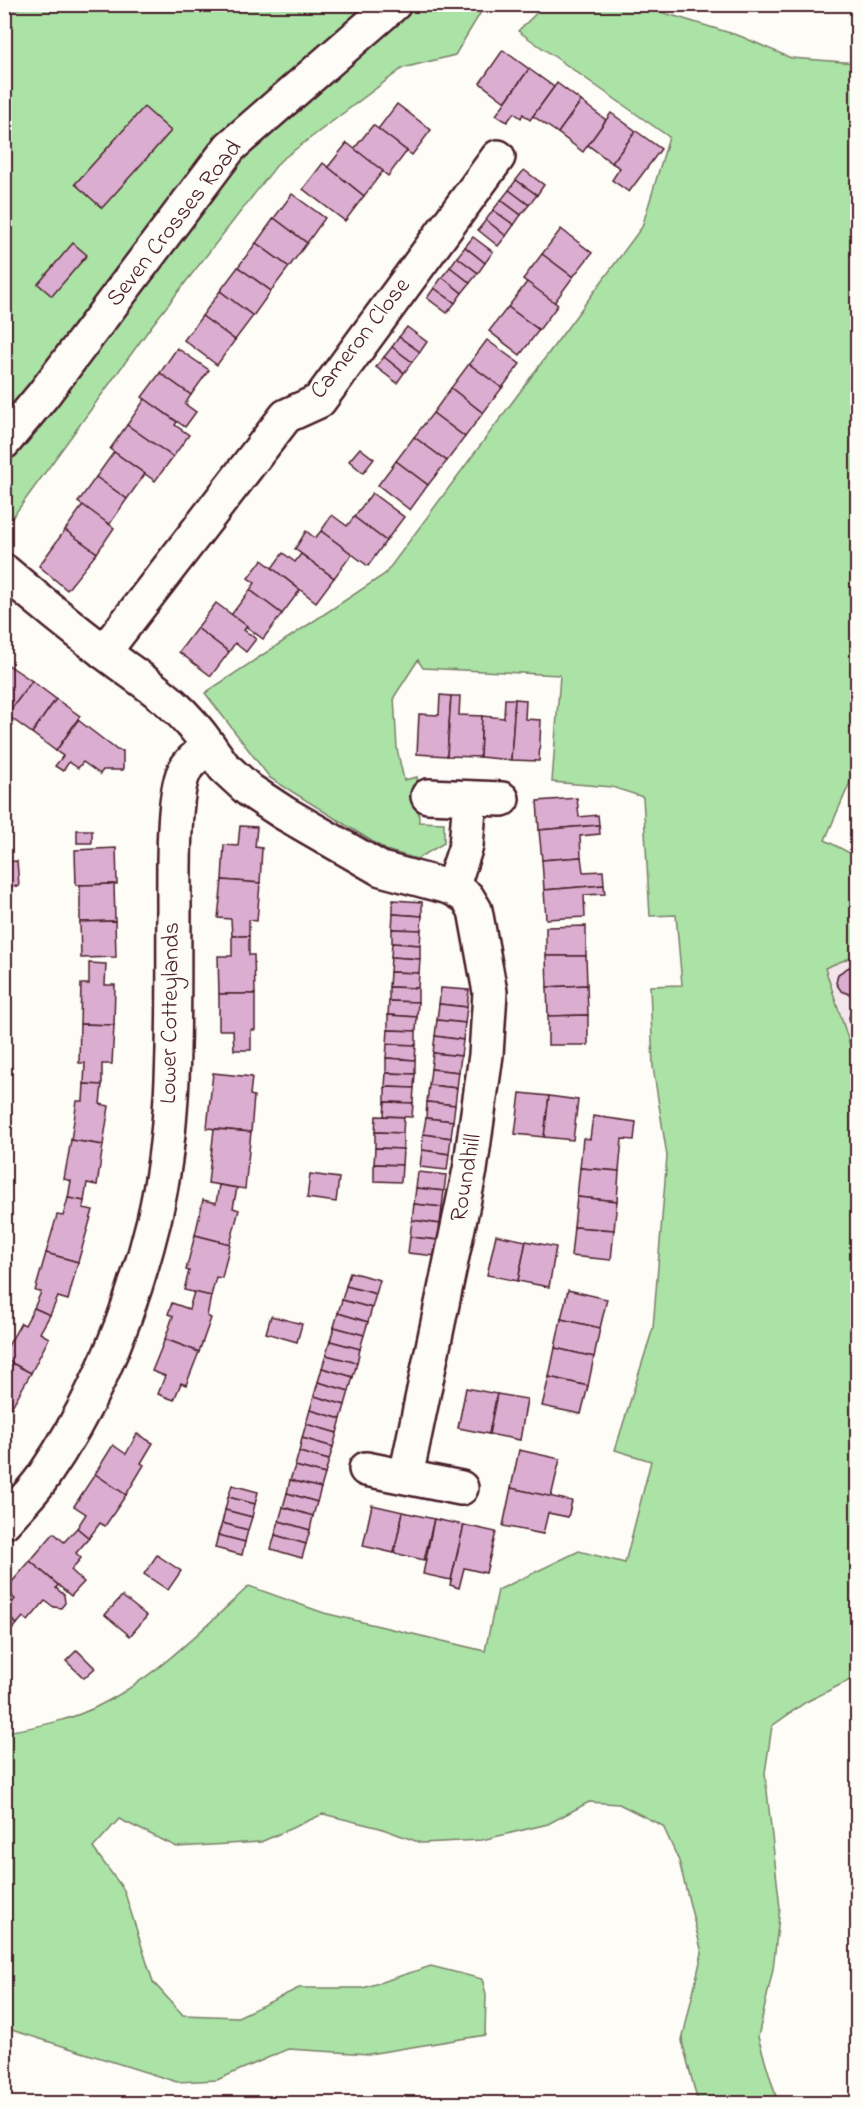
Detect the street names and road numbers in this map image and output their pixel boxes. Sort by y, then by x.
street label: Seven Crosses Road [99,133,252,315]
street label: Cameron Close [302,271,420,407]
street label: Lower Cotteylands [152,922,191,1104]
street label: Roundhill [442,1131,492,1225]

